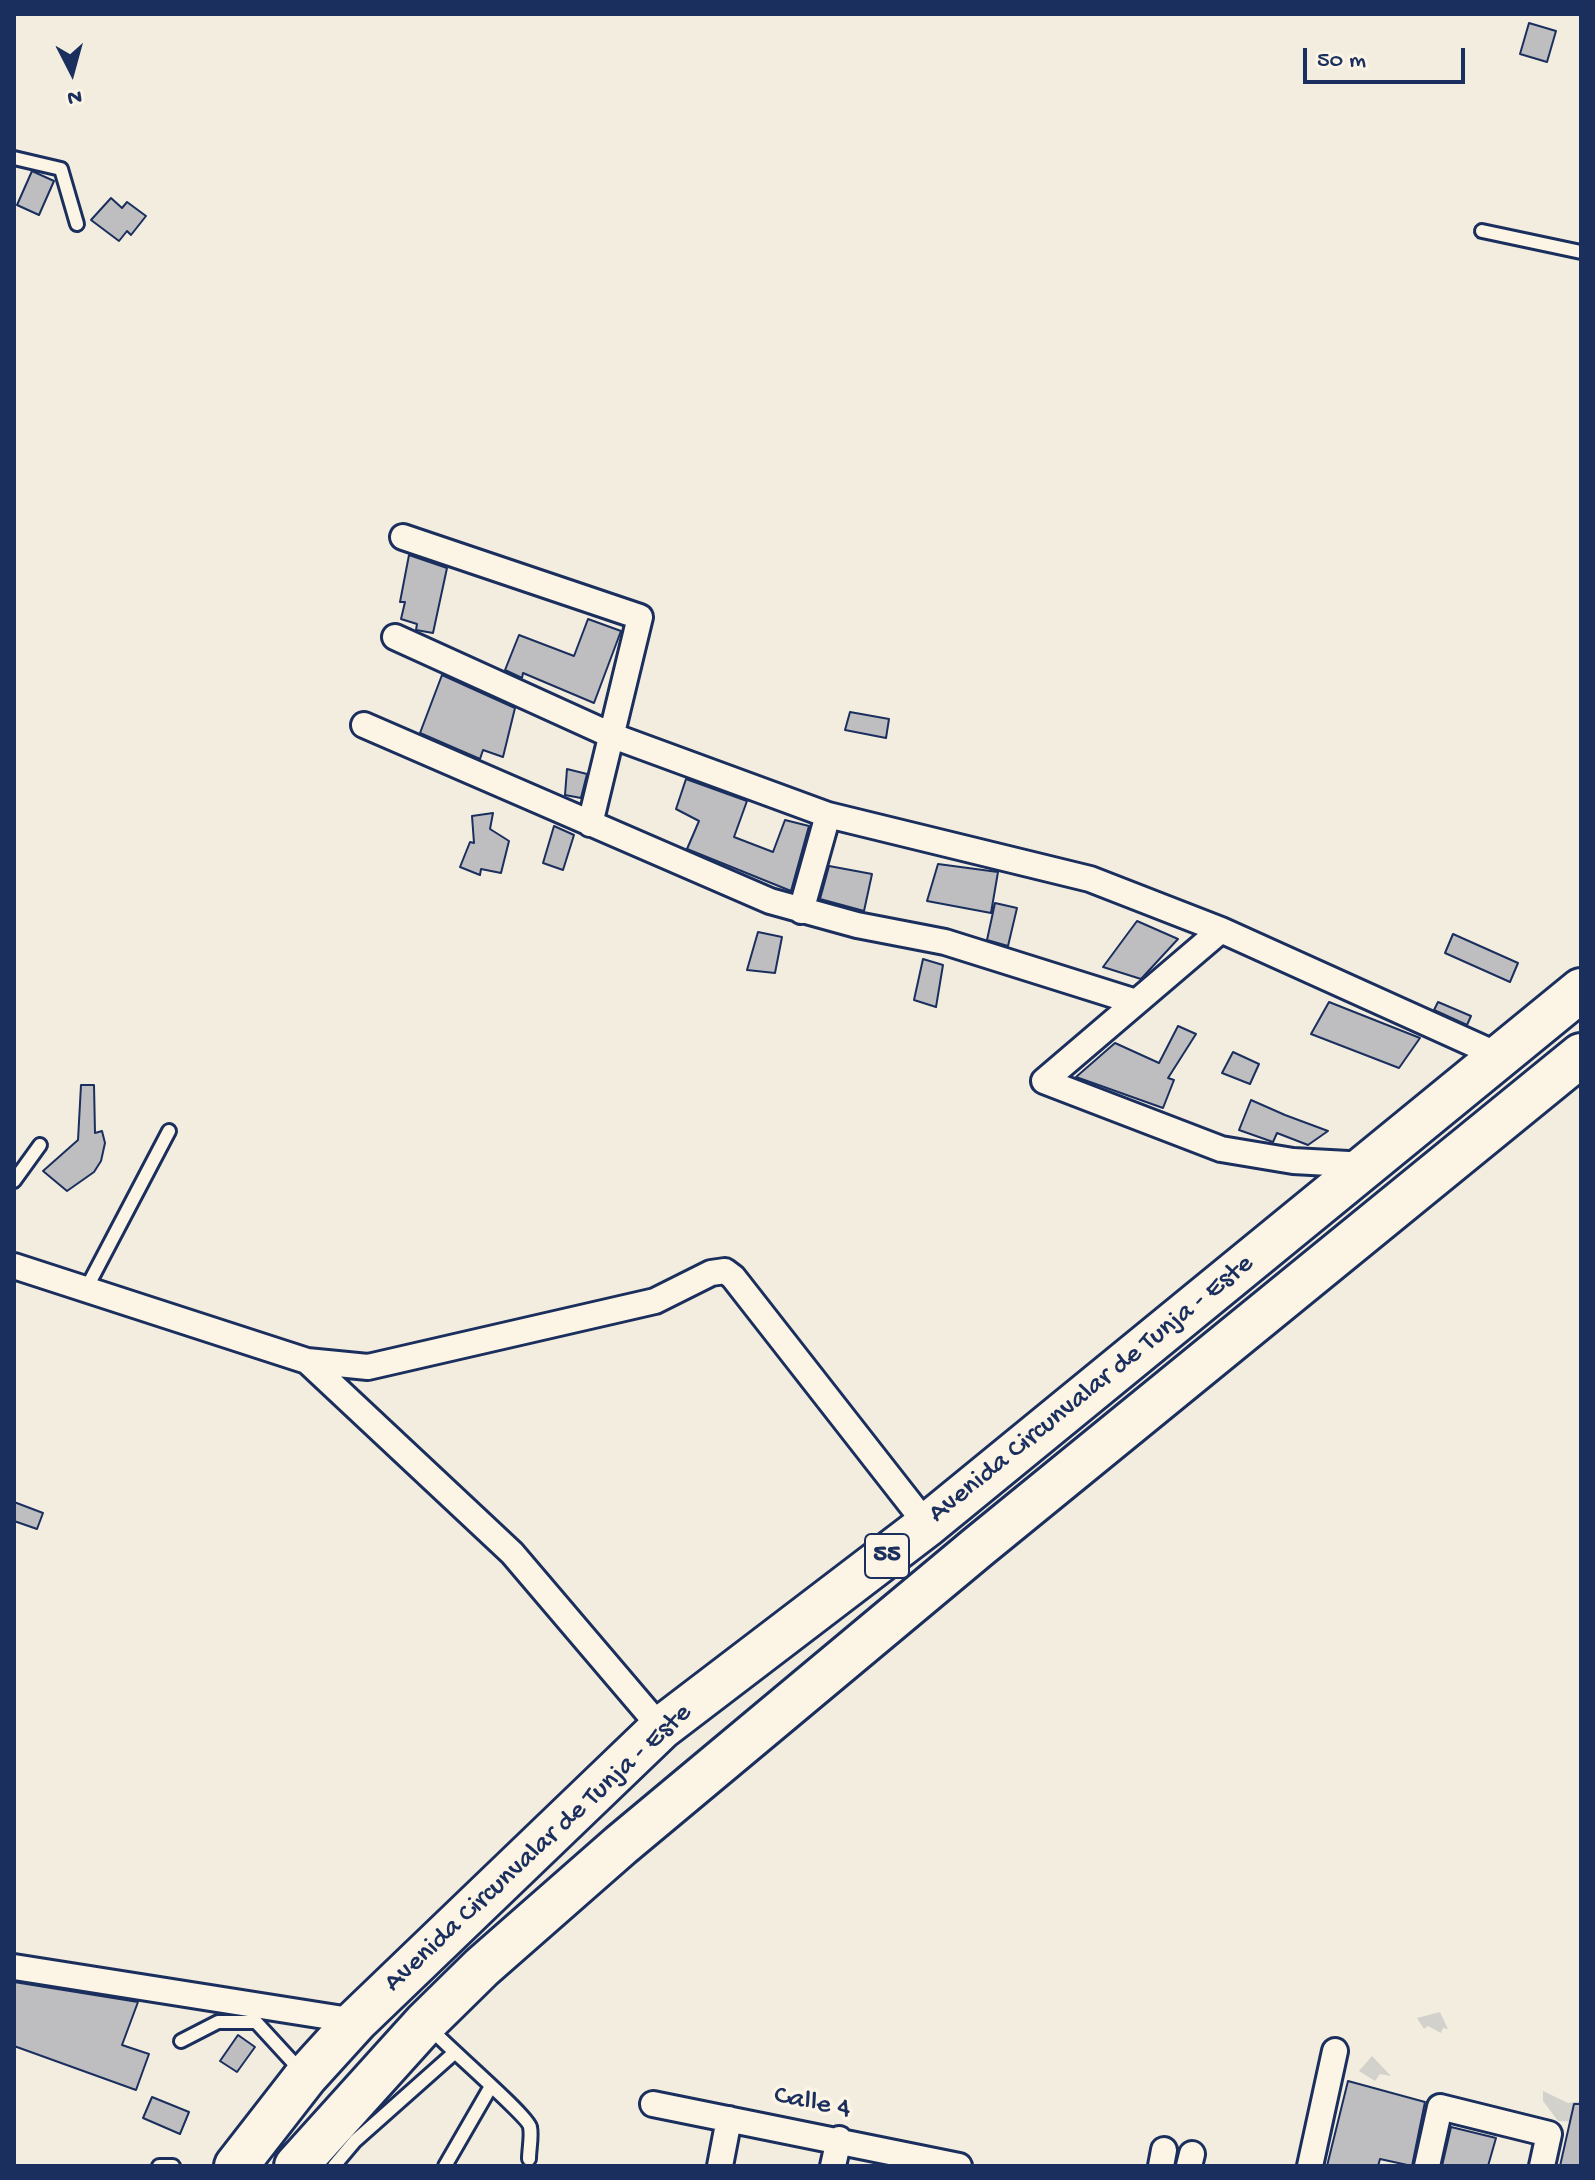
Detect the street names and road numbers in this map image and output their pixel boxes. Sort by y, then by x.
street label: Avenida Circunvalar de Tunja - Este [923,1248,1261,1532]
road number: 55 [865,1534,909,1578]
street label: Avenida Circunvalar de Tunja - Este [378,1697,700,2001]
street label: Calle 4 [771,2080,853,2128]

